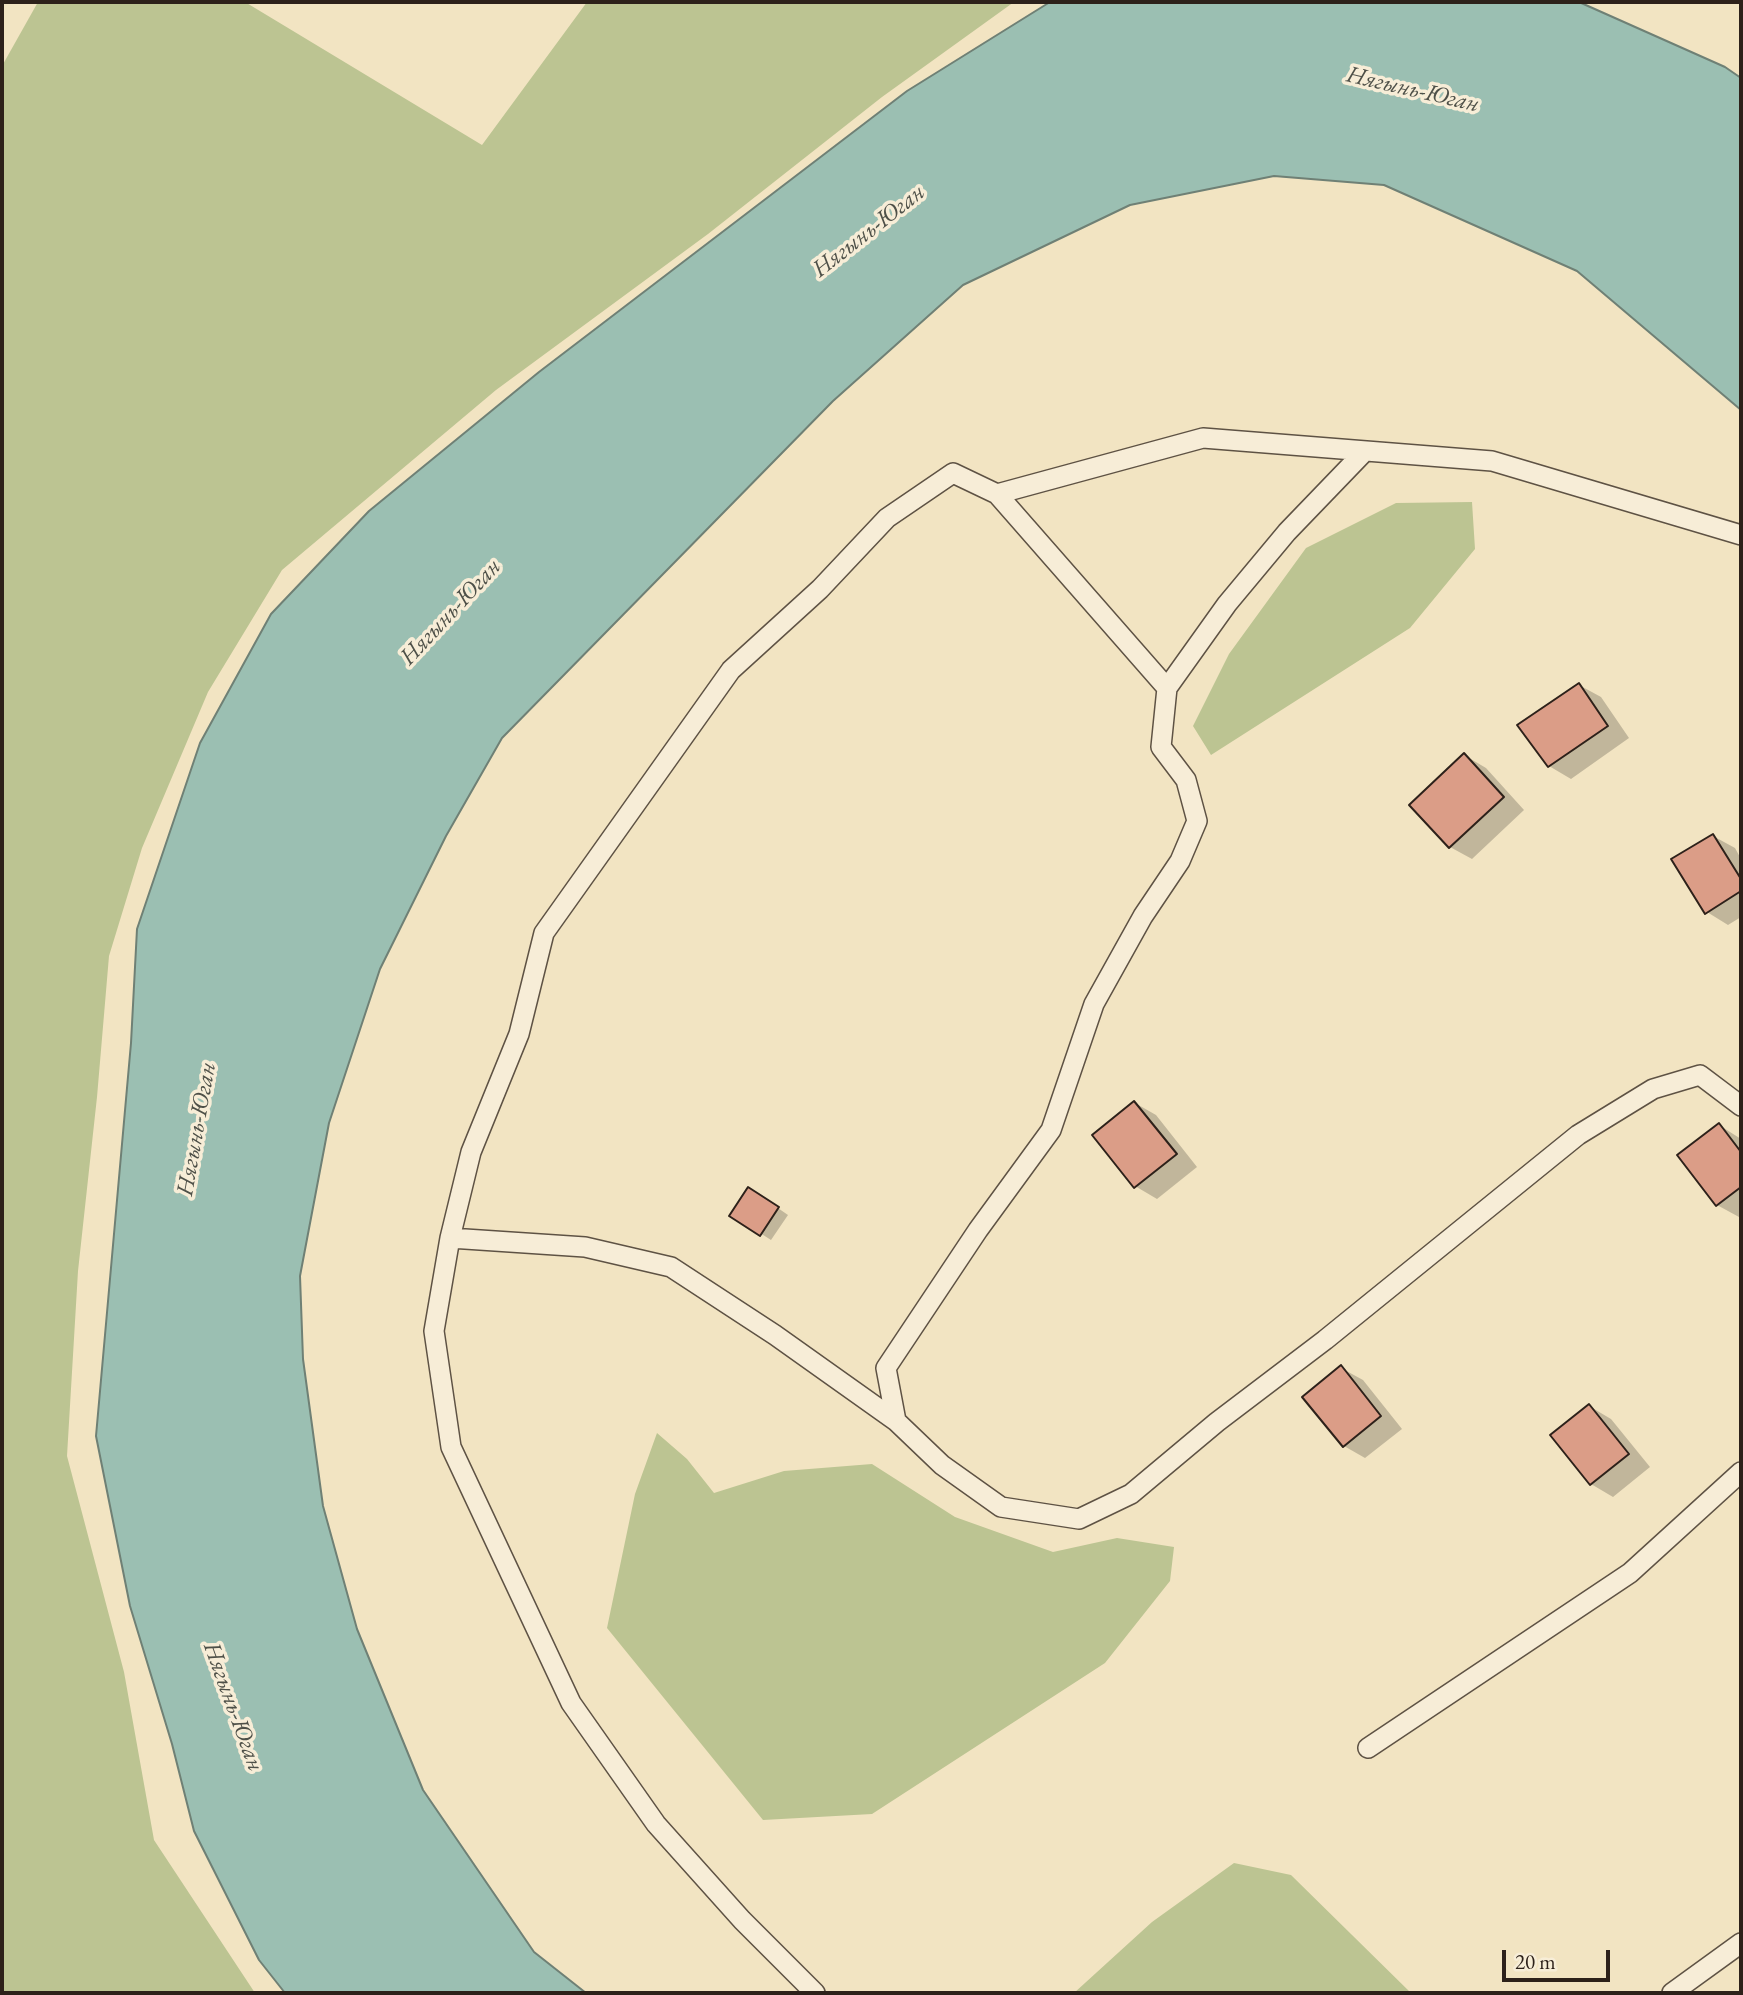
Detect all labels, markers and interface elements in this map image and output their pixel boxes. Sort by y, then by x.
water label: Нягынь-Юган [1344,61,1482,119]
water label: Нягынь-Юган [807,178,931,284]
water label: Нягынь-Юган [394,553,508,671]
water label: Нягынь-Юган [171,1060,223,1198]
water label: Нягынь-Юган [196,1638,270,1776]
scale bar [1505,1936,1614,1980]
text: 20 m [1515,1948,1556,1975]

